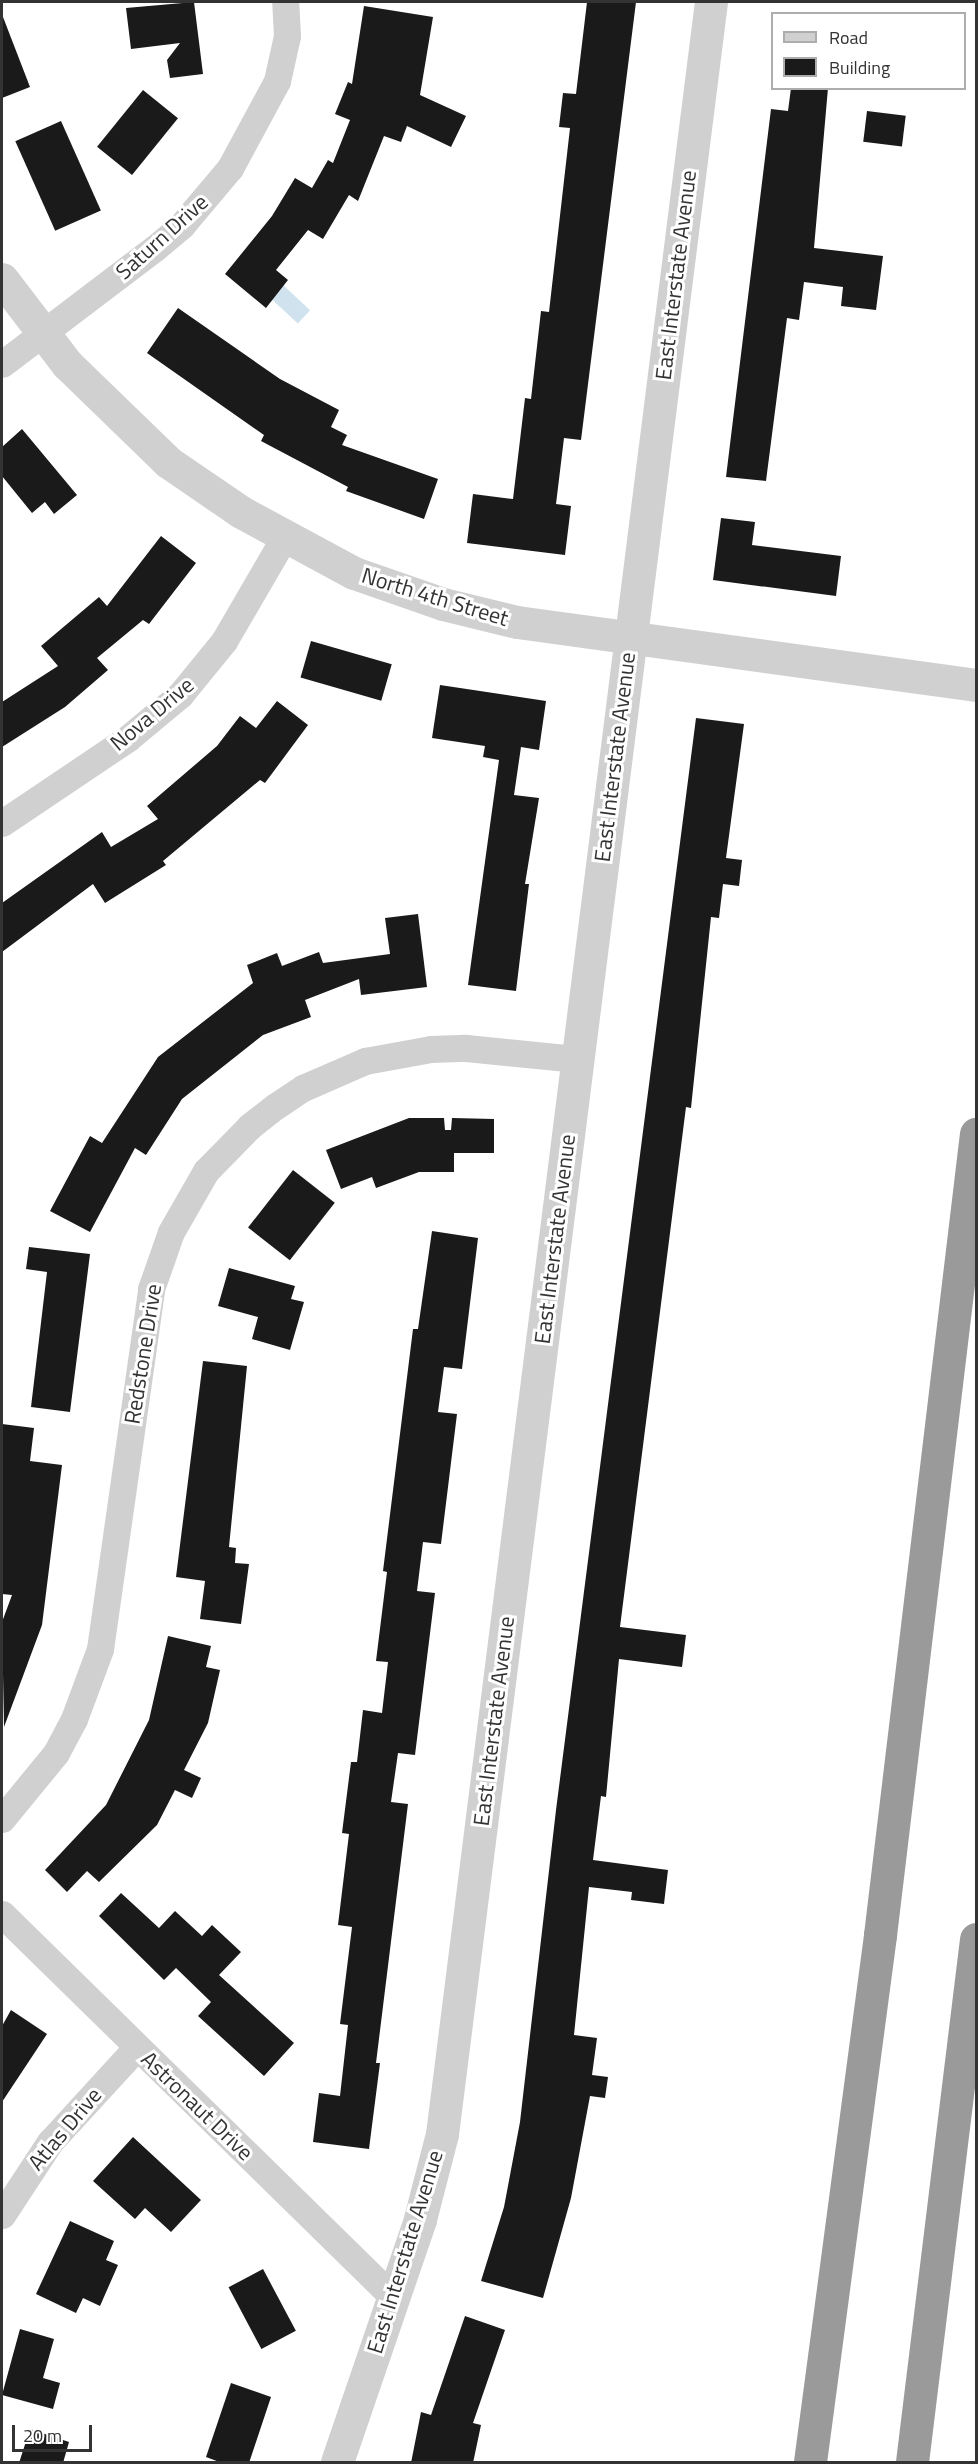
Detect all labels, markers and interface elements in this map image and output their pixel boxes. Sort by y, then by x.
legend [771,12,966,90]
text: Road [829,24,868,51]
text: Building [829,54,890,81]
street label: East Interstate Avenue [650,169,702,381]
street label: Saturn Drive [111,189,213,285]
street label: North 4th Street [359,562,511,632]
street label: East Interstate Avenue [589,651,641,863]
street label: Nova Drive [105,672,199,756]
street label: East Interstate Avenue [529,1133,581,1345]
street label: Redstone Drive [119,1282,167,1426]
street label: East Interstate Avenue [468,1615,520,1827]
street label: Astronaut Drive [136,2046,258,2166]
street label: Atlas Drive [23,2082,107,2176]
street label: East Interstate Avenue [362,2147,448,2357]
scale bar [15,2413,94,2451]
text: 20 m [23,2422,62,2449]

